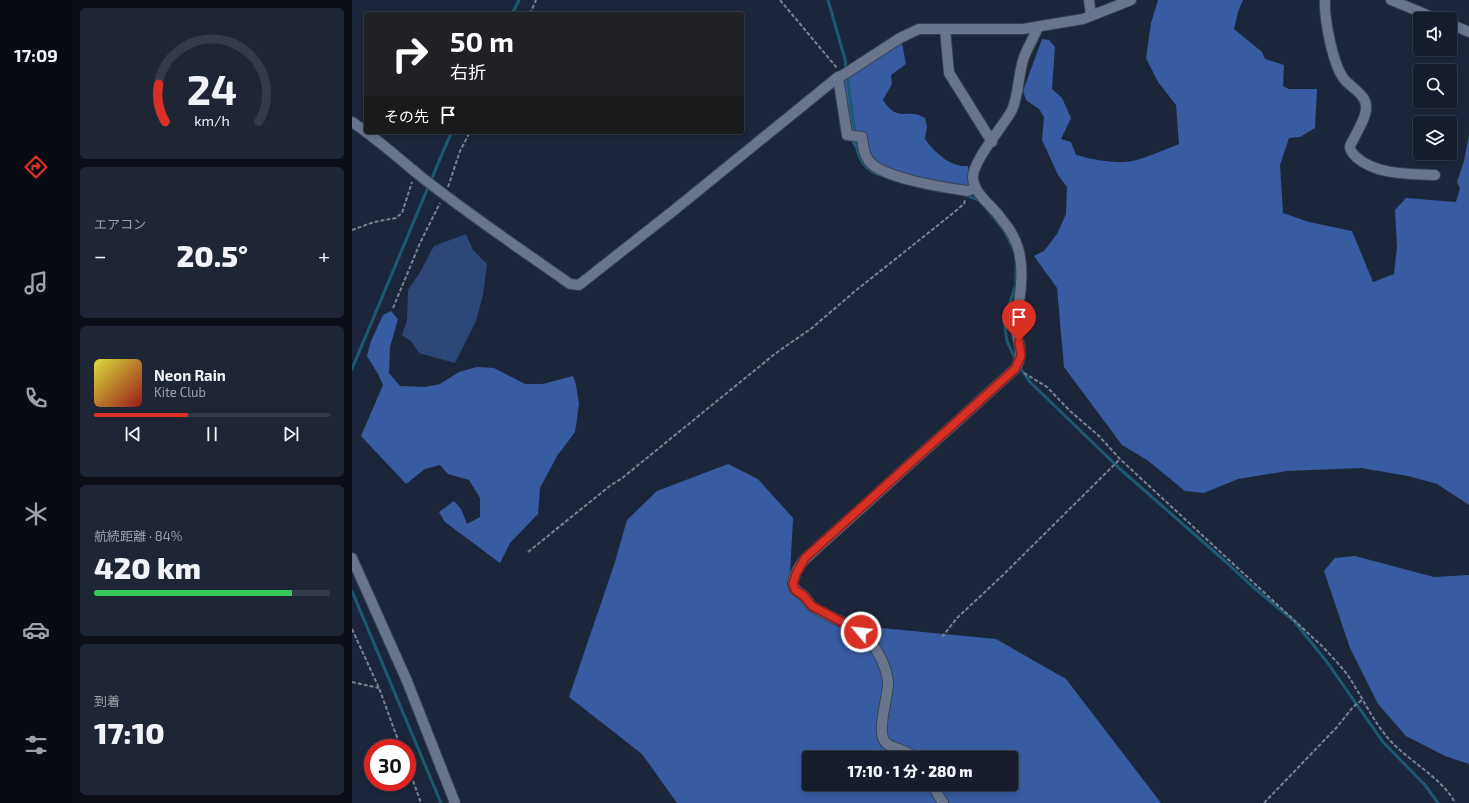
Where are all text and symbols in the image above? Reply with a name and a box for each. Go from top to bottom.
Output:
map controls [1413,12,1457,160]
button: sound [1413,12,1457,56]
text: 50 m [450,24,514,58]
icon: right [384,28,436,80]
text: 17:09 [14,44,58,66]
text: 右折 [450,61,486,83]
text: 24 [187,62,237,112]
button: search [1413,64,1457,108]
icon: arrive [437,104,459,126]
text: その先 [384,107,429,125]
text: km/h [194,111,230,128]
button: layers [1413,116,1457,160]
icon: directions [22,153,50,181]
text: エアコン [94,216,146,232]
text: 20.5° [177,237,248,273]
text: − [94,242,107,268]
text: + [318,242,330,268]
icon: music [22,269,50,297]
pin [1002,300,1036,341]
icon: arrive [1008,306,1030,328]
text: Neon Rain [154,366,226,384]
icon: phone [22,384,50,412]
text: Kite Club [154,384,206,400]
icon: previous [122,423,144,445]
icon: pause [201,423,223,445]
icon: next [280,423,302,445]
icon: climate [22,500,50,528]
text: 航続距離 · 84% [94,528,182,544]
text: 420 km [94,549,201,585]
position arrow [840,611,882,653]
icon: car [22,616,50,644]
text: 到着 [94,693,120,709]
text: 17:10 [94,714,165,750]
icon: filters [22,731,50,759]
speed limit sign: 30 [364,739,416,791]
text: 17:10 · 1 分 · 280 m [847,762,973,780]

